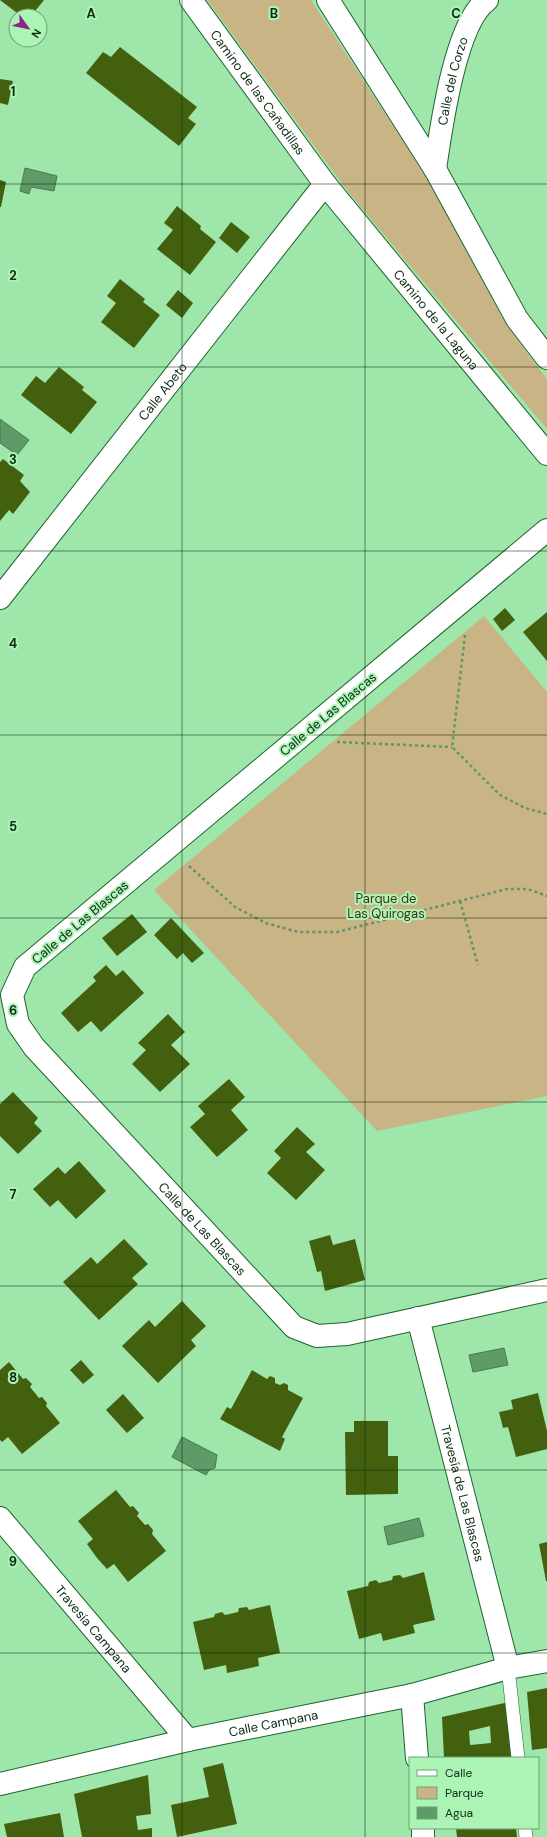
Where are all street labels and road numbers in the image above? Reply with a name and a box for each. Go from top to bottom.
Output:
street label: Camino de las Cañadillas [207,26,309,158]
street label: Calle del Corzo [433,34,472,127]
street label: Camino de la Laguna [390,266,483,373]
street label: Calle Abeto [134,358,191,424]
street label: Calle de Las Blascas [276,668,380,760]
street label: Calle de Las Blascas [28,876,132,968]
street label: Calle de Las Blascas [155,1178,250,1279]
street label: Travesía de Las Blascas [437,1423,489,1563]
street label: Travesía Campana [52,1581,136,1676]
street label: Calle Campana [227,1706,319,1740]

